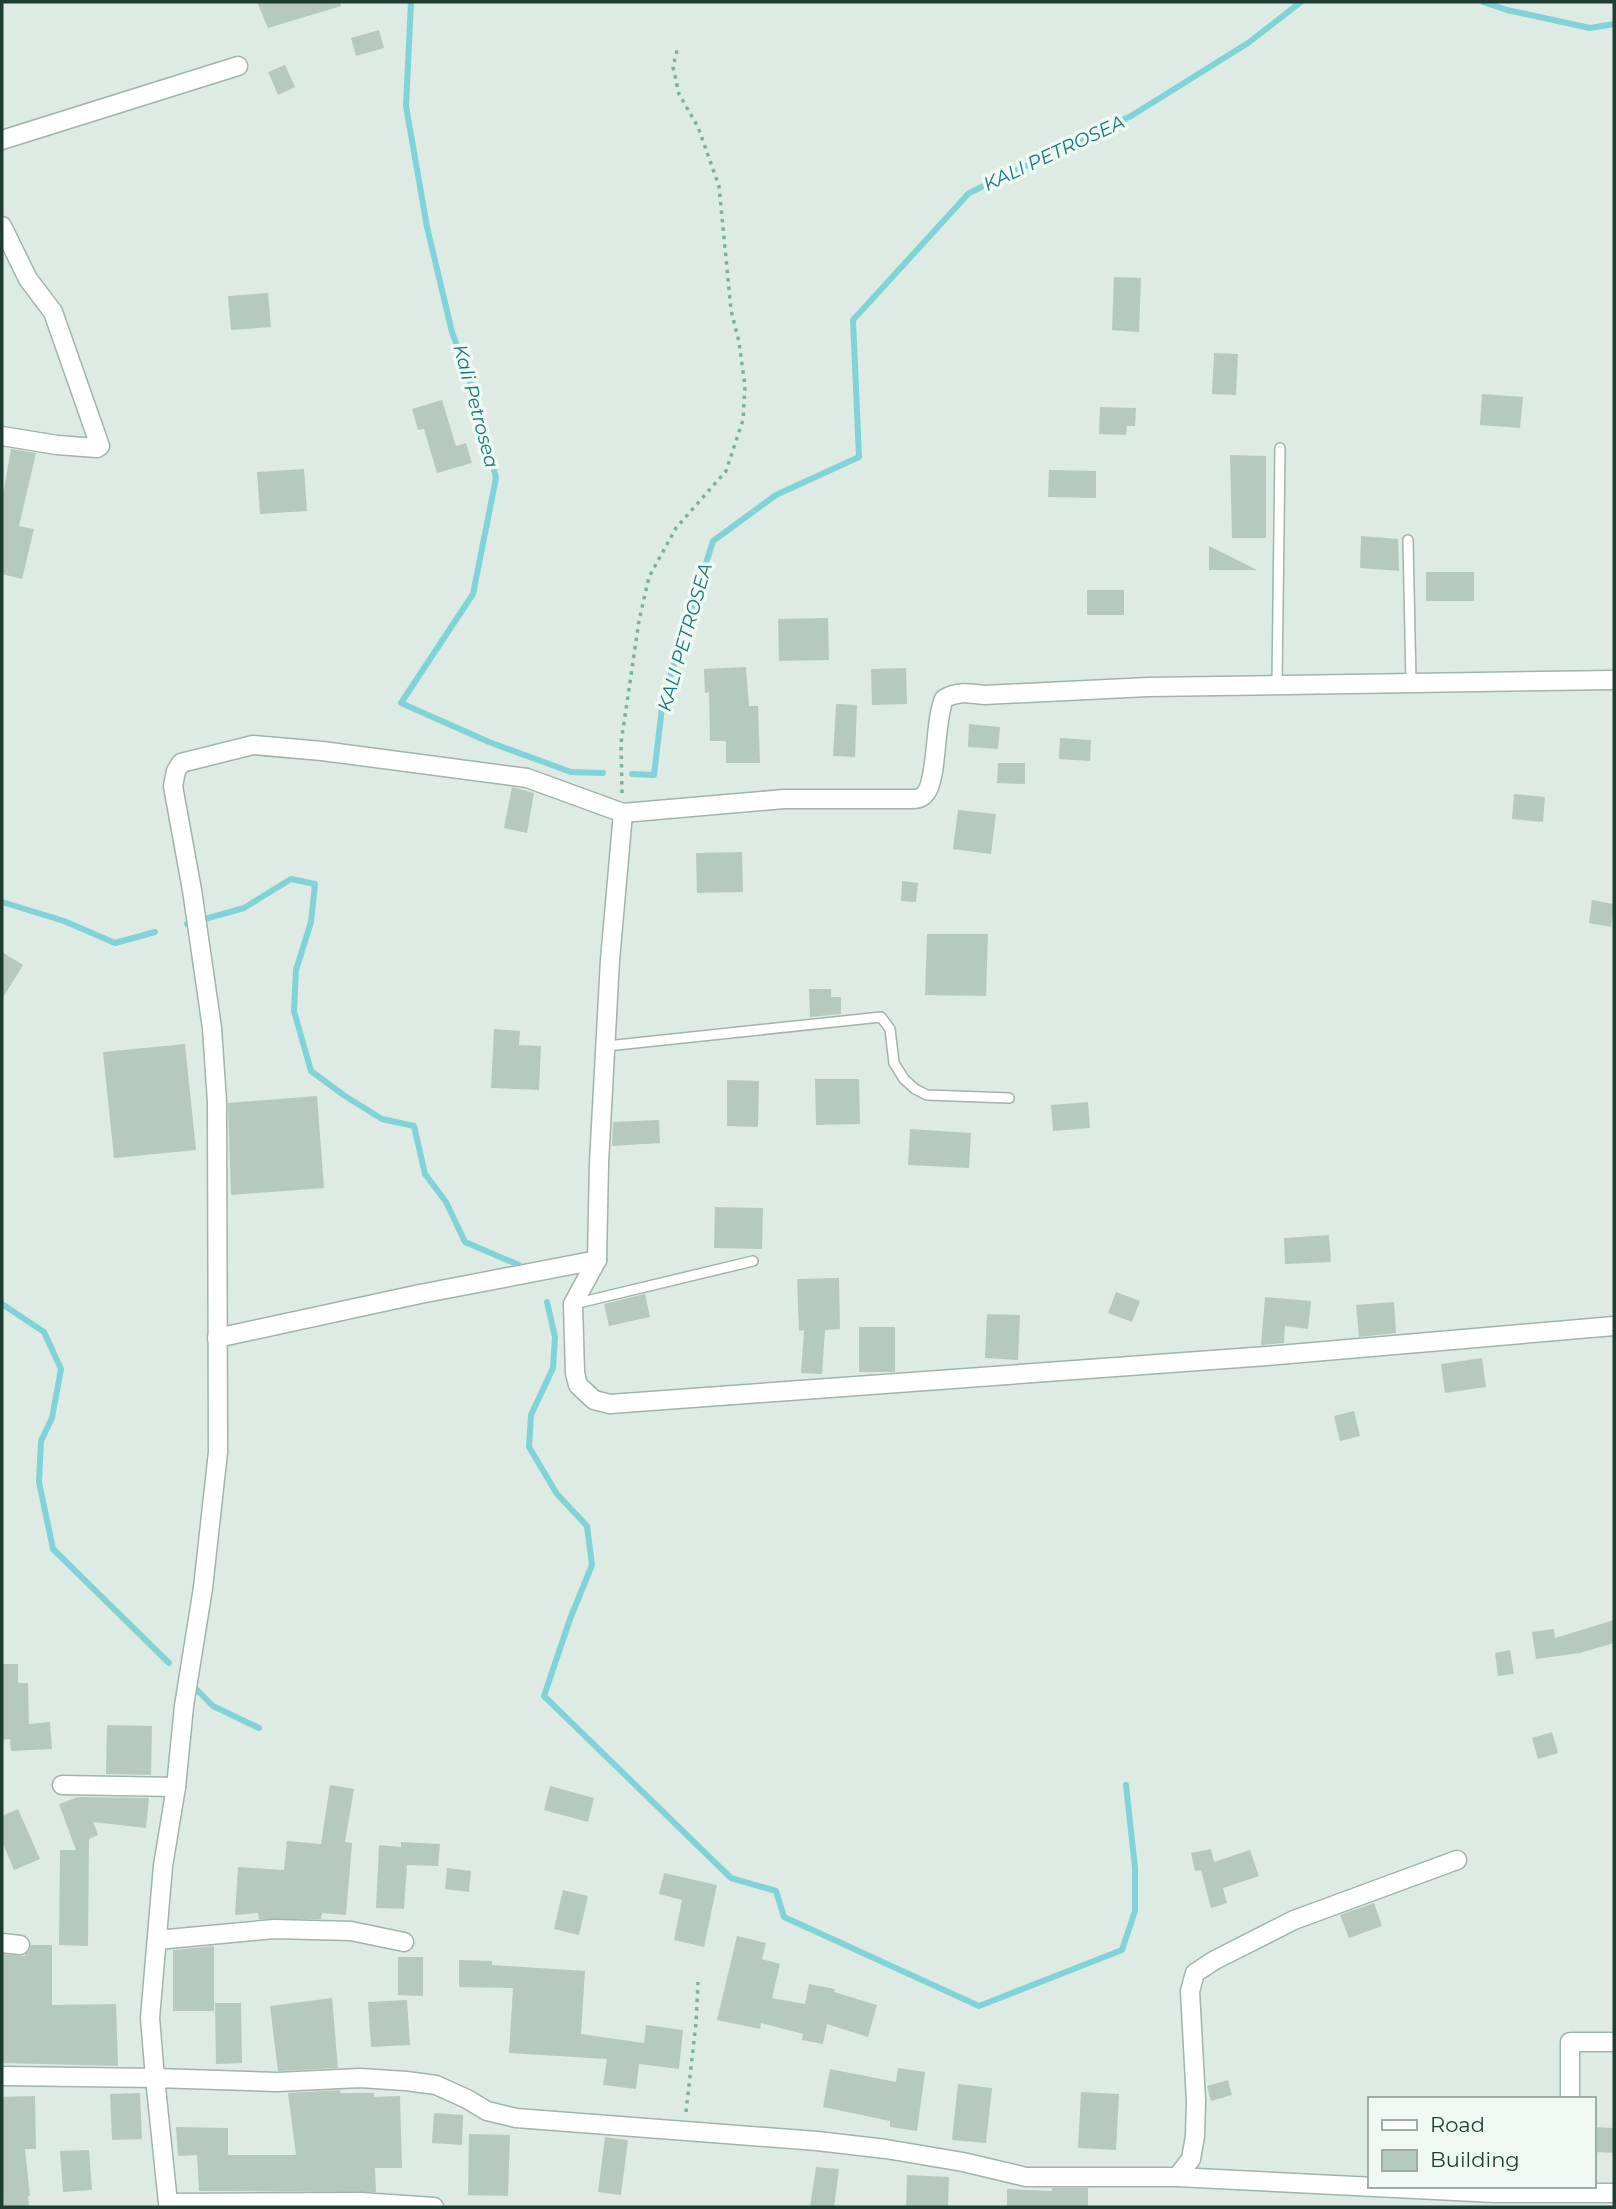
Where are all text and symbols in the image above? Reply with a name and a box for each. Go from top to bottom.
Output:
water label: KALI PETROSEA [980,110,1128,196]
water label: Kali Petrosea [448,342,504,470]
water label: KALI PETROSEA [653,560,717,714]
legend [1368,2097,1595,2188]
text: Road [1430,2112,1485,2137]
text: Building [1430,2147,1520,2172]

